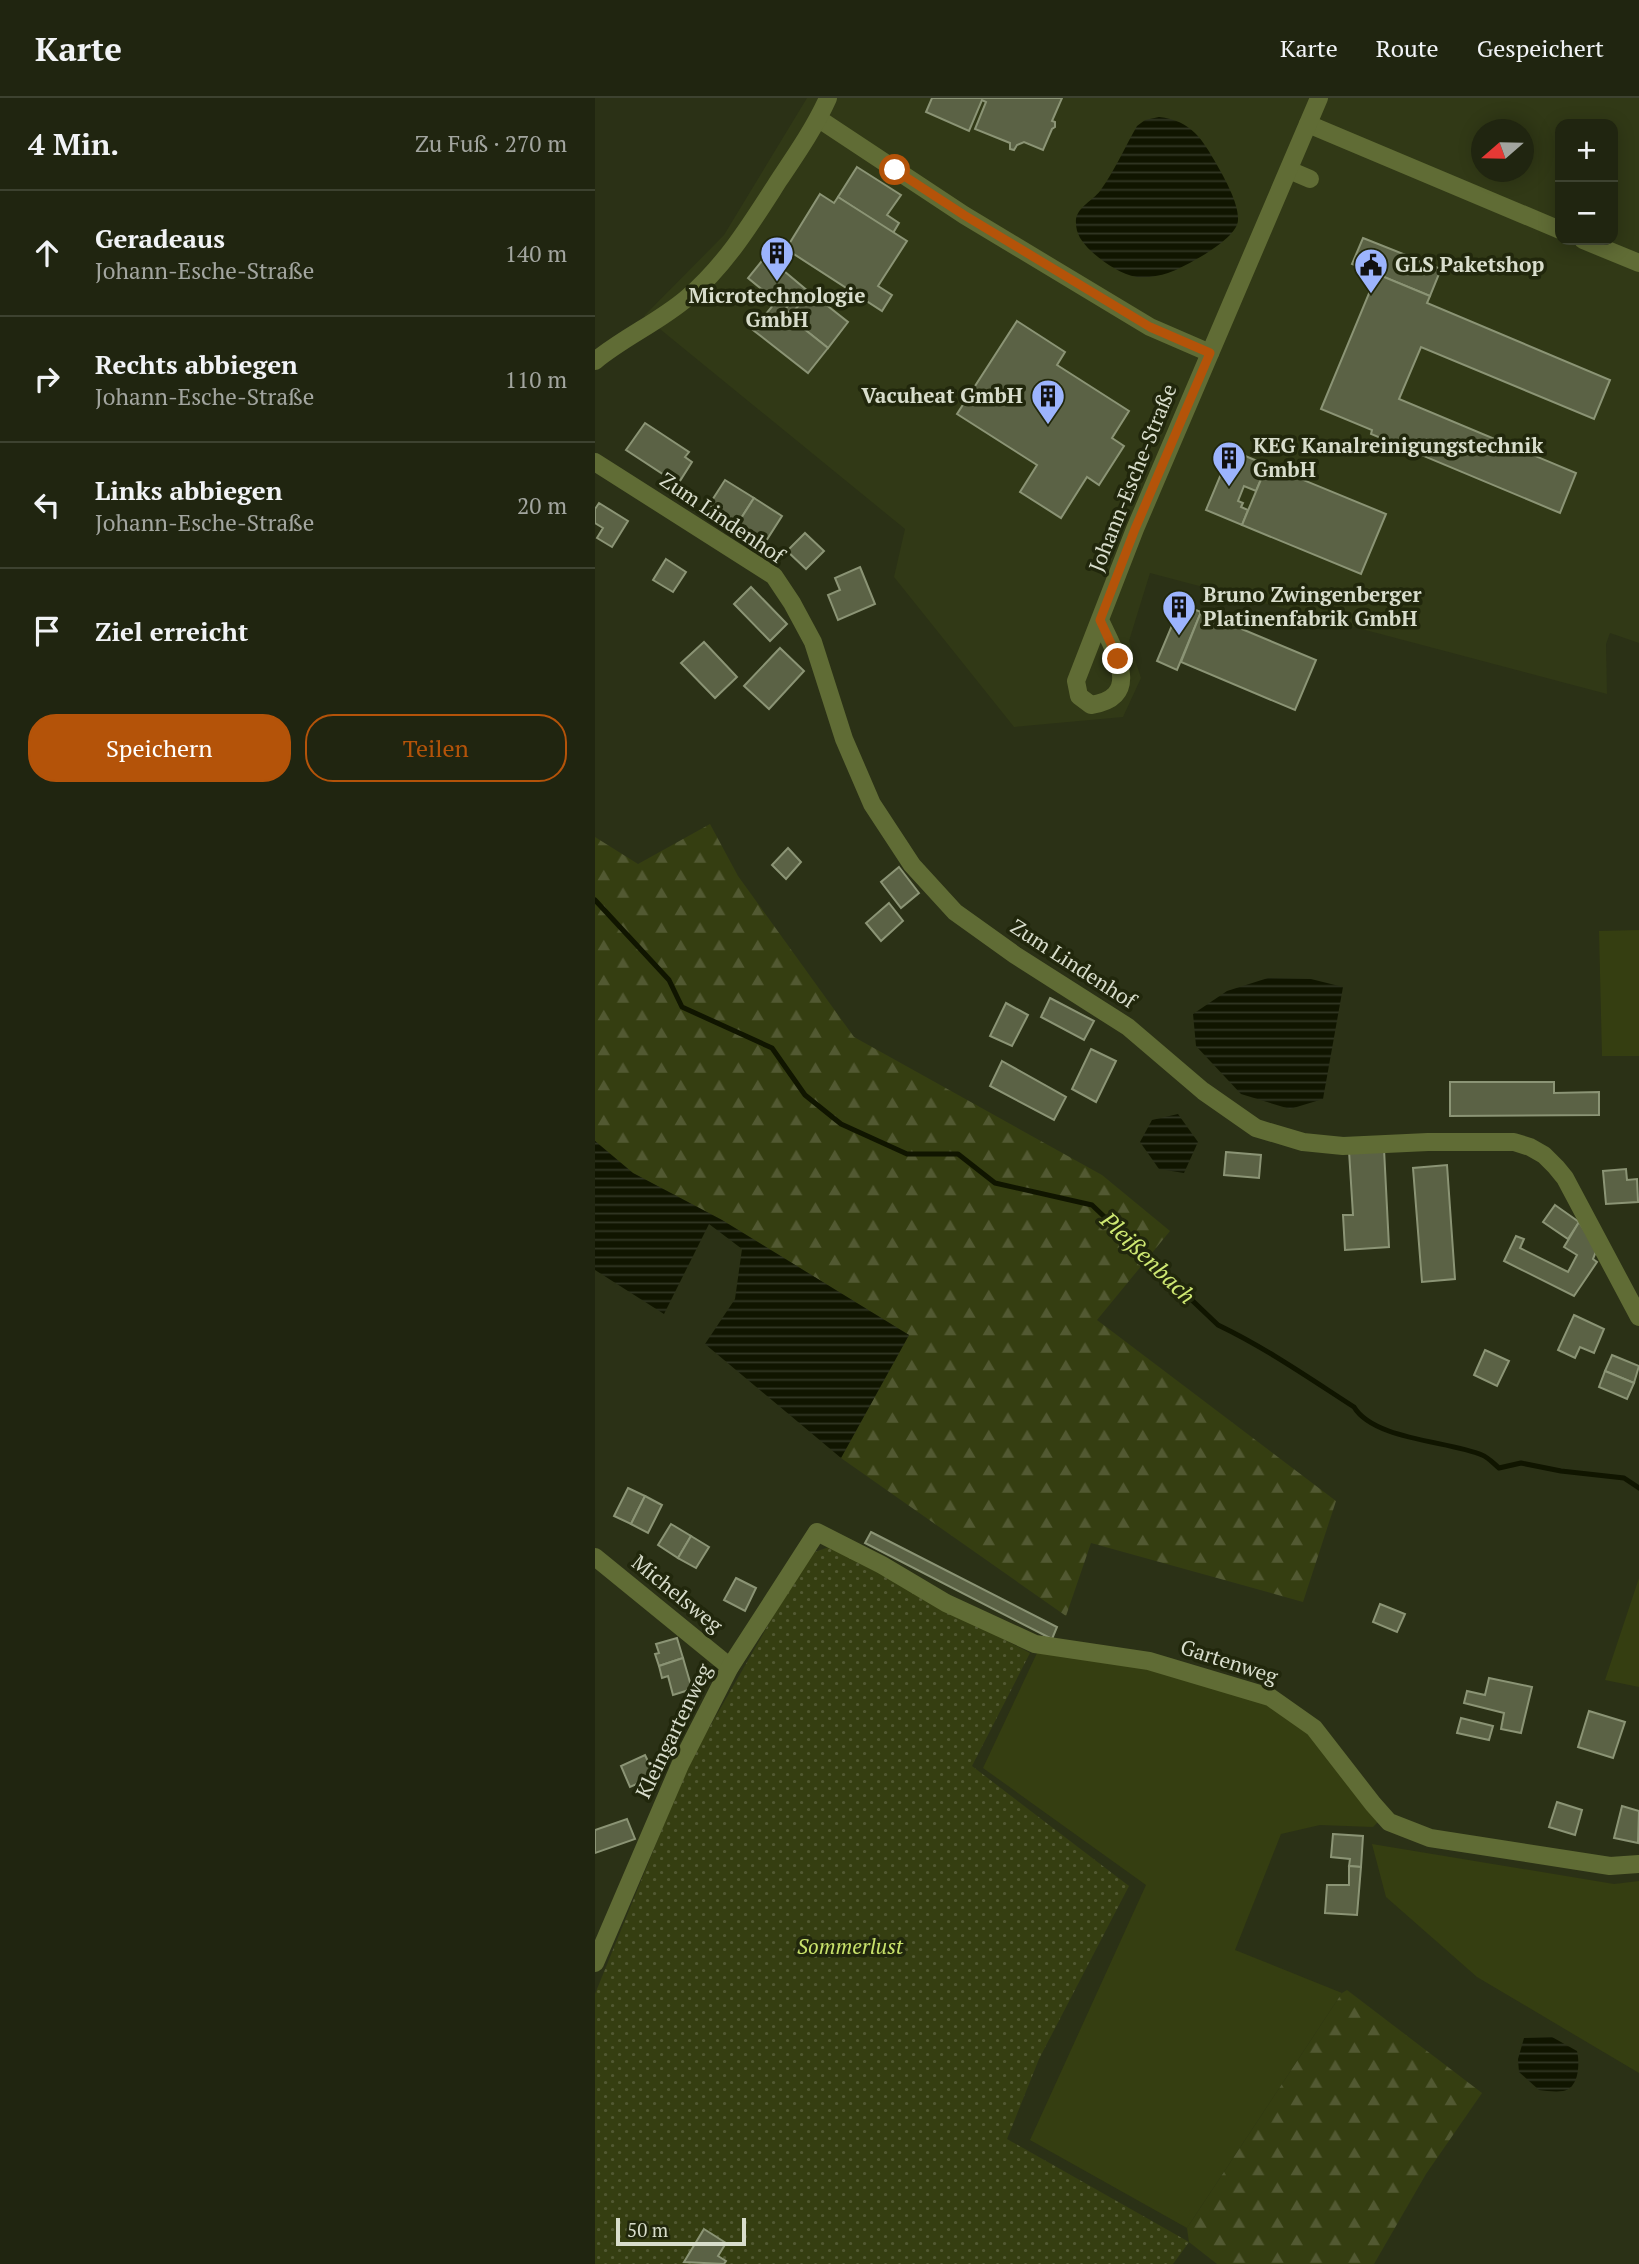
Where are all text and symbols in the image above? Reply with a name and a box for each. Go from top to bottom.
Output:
text: Karte [35,27,122,70]
text: Karte [1280,32,1338,64]
text: Route [1376,32,1439,64]
text: Gespeichert [1477,32,1604,64]
north arrow [1471,119,1534,182]
map controls [1555,119,1618,245]
button: + [1555,119,1618,182]
text: 4 Min. [28,124,119,164]
text: Zu Fuß · 270 m [415,128,567,159]
route start [879,154,910,185]
button: − [1555,182,1618,245]
text: Geradeaus [95,221,225,255]
icon: ahead [28,234,66,272]
building icon: Microtechnologie GmbH [758,234,796,283]
text: 140 m [505,238,567,269]
public building icon: GLS Paketshop [1352,246,1390,295]
place label: GLS Paketshop [1395,250,1545,278]
text: Johann-Esche-Straße [95,255,314,286]
place label: Microtechnologie GmbH [689,281,865,333]
text: Rechts abbiegen [95,347,298,381]
icon: right [28,360,66,398]
text: 110 m [505,364,567,395]
building icon: Vacuheat GmbH [1029,377,1067,426]
street label: Johann-Esche-Straße [1082,380,1183,576]
text: Johann-Esche-Straße [95,381,314,412]
place label: Vacuheat GmbH [861,381,1023,409]
place label: KEG Kanalreinigungstechnik GmbH [1253,431,1544,483]
building icon: KEG Kanalreinigungstechnik GmbH [1210,439,1248,488]
street label: Zum Lindenhof [655,465,792,570]
text: Links abbiegen [95,473,283,507]
icon: left [28,486,66,524]
text: 20 m [517,490,567,521]
text: Johann-Esche-Straße [95,507,314,538]
place label: Bruno Zwingenberger Platinenfabrik GmbH [1203,580,1421,632]
building icon: Bruno Zwingenberger Platinenfabrik GmbH [1160,588,1198,637]
icon: arrive [28,612,66,650]
text: Ziel erreicht [95,614,248,648]
route end [1102,643,1133,674]
button: Speichern [28,714,291,782]
button: Teilen [305,714,567,782]
street label: Zum Lindenhof [1005,912,1143,1015]
water label: Pleißenbach [1093,1204,1202,1311]
street label: Michelsweg [626,1548,730,1639]
street label: Gartenweg [1177,1632,1282,1690]
street label: Kleingartenweg [628,1658,718,1803]
park label: Sommerlust [797,1932,904,1960]
scale bar [616,2215,745,2247]
text: 50 m [627,2217,668,2242]

